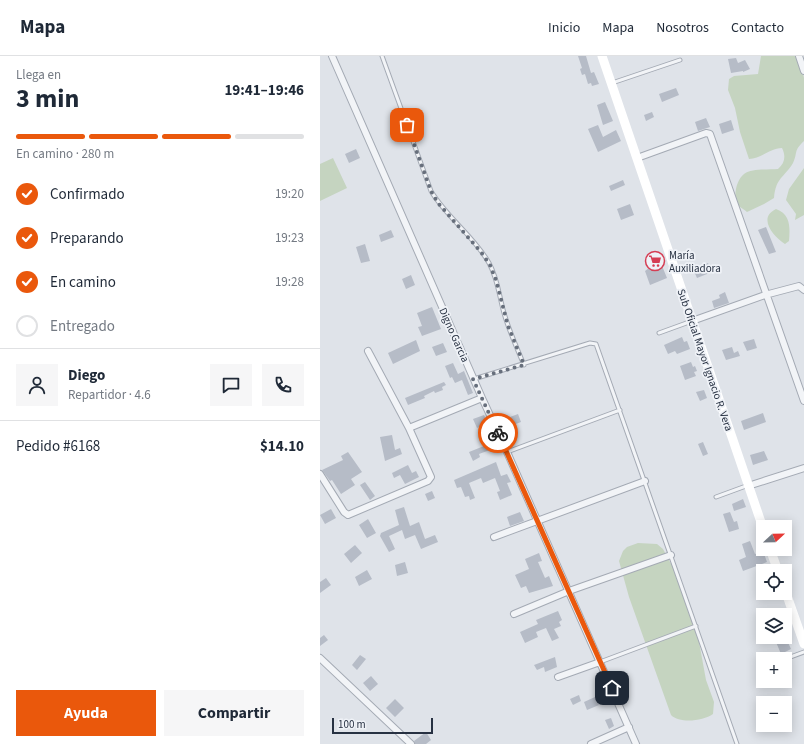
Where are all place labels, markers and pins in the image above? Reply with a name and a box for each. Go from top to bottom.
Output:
pin [390,108,424,142]
place label: María Auxiliadora [669,248,721,276]
supermarket icon: María Auxiliadora [644,250,666,272]
pin [595,671,629,705]

